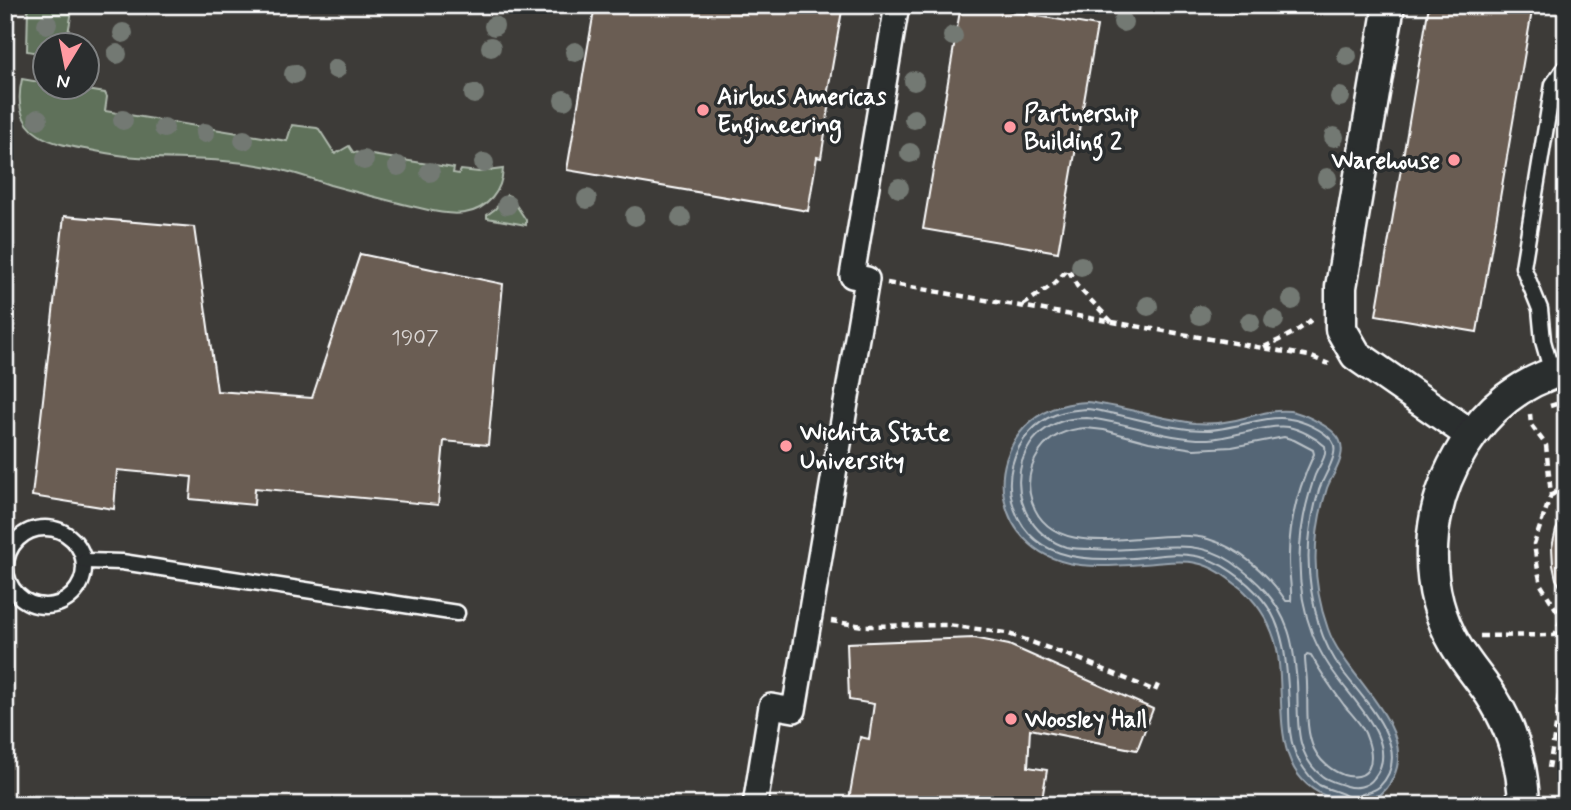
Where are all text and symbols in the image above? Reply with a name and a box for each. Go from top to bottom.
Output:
north arrow [32,32,102,102]
text: N [55,68,72,95]
place label: Airbus Americas Engineering [717,82,887,144]
place label: Partnership Building 2 [1024,99,1139,161]
marker: Airbus Americas Engineering [695,102,711,118]
marker: Partnership Building 2 [1002,119,1018,135]
place label: Warehouse [1330,146,1440,177]
marker: Warehouse [1446,152,1462,168]
house number: 1907 [391,324,439,352]
place label: Wichita State University [799,418,950,477]
marker: Wichita State University [778,438,794,454]
place label: Woosley Hall [1024,705,1147,736]
marker: Woosley Hall [1003,711,1019,727]

